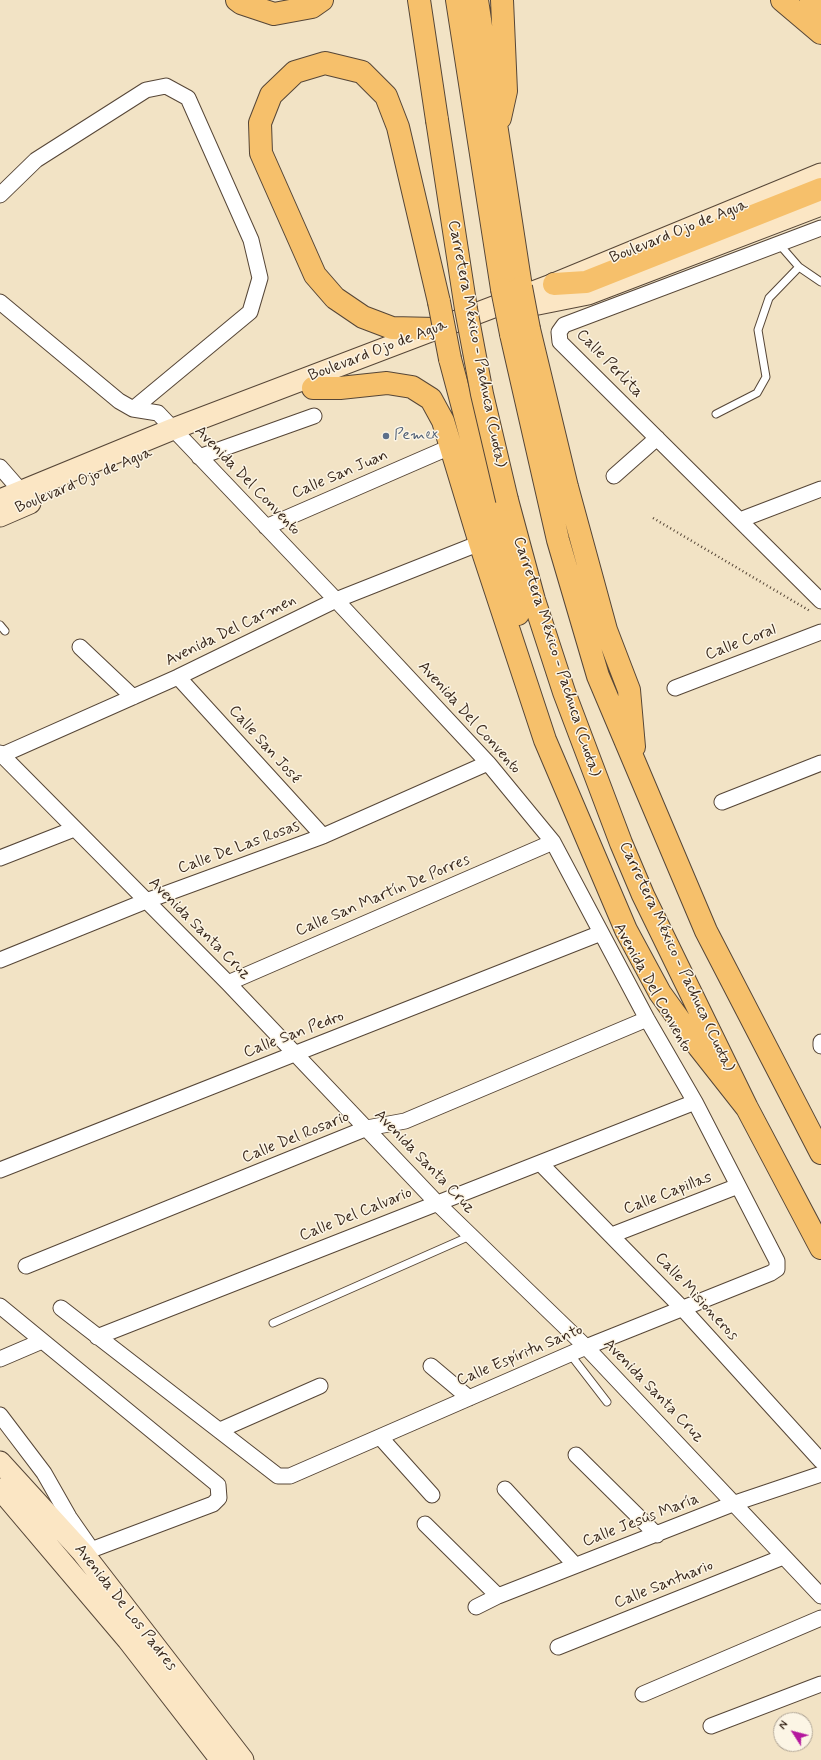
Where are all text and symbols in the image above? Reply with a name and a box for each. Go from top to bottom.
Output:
street label: Boulevard Ojo de Agua [607,196,751,268]
street label: Carretera México - Pachuca (Cuota) [443,219,509,469]
street label: Boulevard Ojo de Agua [306,316,450,386]
street label: Calle Perlita [572,326,646,402]
street label: Avenida Del Convento [190,422,304,540]
place label: Pemex [394,426,438,446]
marker: Pemex [381,431,391,441]
street label: Boulevard Ojo de Agua [13,443,155,519]
street label: Calle San Juan [289,446,391,504]
street label: Carretera México - Pachuca (Cuota) [508,535,604,779]
street label: Avenida Del Carmen [162,591,300,671]
street label: Calle Coral [703,621,779,665]
street label: Avenida Del Convento [413,658,525,778]
street label: Calle San José [224,702,304,788]
street label: Calle De Las Rosas [176,817,302,879]
street label: Carretera México - Pachuca (Cuota) [614,839,738,1075]
street label: Calle San Martín De Porres [293,851,473,941]
street label: Avenida Santa Cruz [144,874,254,984]
street label: Avenida Del Convento [608,920,696,1056]
street label: Calle San Pedro [241,1007,347,1063]
street label: Avenida Santa Cruz [370,1106,478,1218]
street label: Calle Del Rosario [239,1108,353,1168]
street label: Calle Capillas [621,1168,715,1220]
street label: Calle Del Calvario [297,1184,415,1246]
street label: Calle Misioneros [650,1249,742,1345]
street label: Calle Espíritu Santo [454,1321,586,1391]
street label: Avenida Santa Cruz [599,1335,707,1447]
street label: Calle Jesús María [580,1490,702,1552]
street label: Avenida De Los Padres [70,1541,180,1675]
street label: Calle Santuario [612,1556,716,1614]
north arrow [773,1712,813,1752]
text: N [776,1718,792,1733]

